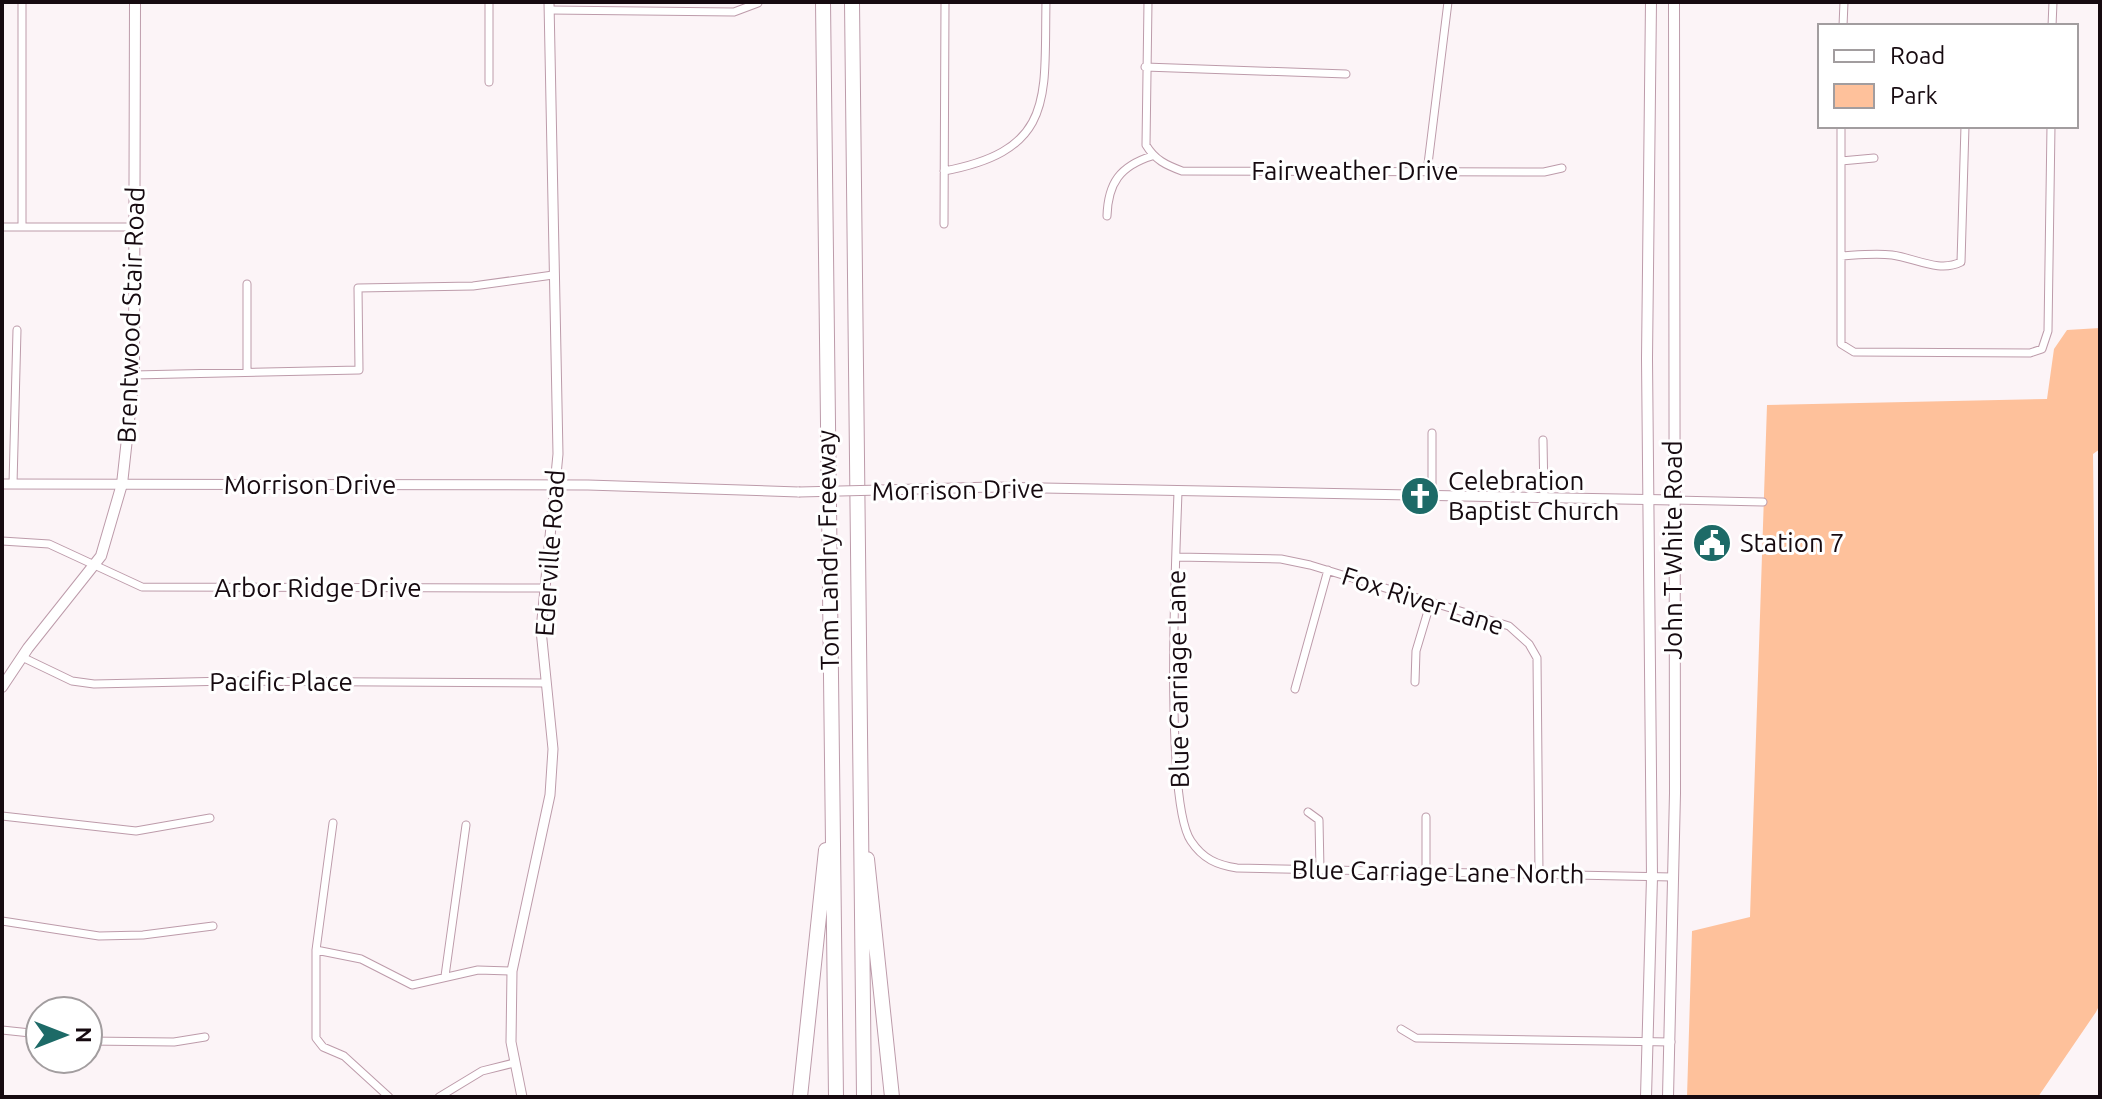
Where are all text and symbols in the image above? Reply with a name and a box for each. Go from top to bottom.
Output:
legend [1818,24,2078,128]
text: Road [1890,42,1945,69]
text: Park [1890,82,1938,109]
street label: Fairweather Drive [1251,156,1459,185]
street label: Brentwood Stair Road [112,186,149,444]
street label: Tom Landry Freeway [811,430,844,670]
street label: John T White Road [1658,440,1687,660]
place label: Celebration Baptist Church [1448,466,1619,525]
street label: Ederville Road [529,469,570,637]
street label: Morrison Drive [224,470,396,499]
street label: Morrison Drive [871,473,1045,506]
church icon: Celebration Baptist Church [1399,475,1441,517]
public building icon: Station 7 [1691,522,1733,564]
place label: Station 7 [1740,528,1844,557]
street label: Fox River Lane [1338,561,1508,640]
street label: Blue Carriage Lane [1161,570,1194,788]
street label: Arbor Ridge Drive [214,573,422,602]
street label: Pacific Place [209,667,353,696]
street label: Blue Carriage Lane North [1291,854,1585,889]
north arrow [24,995,104,1075]
text: N [72,1027,97,1043]

